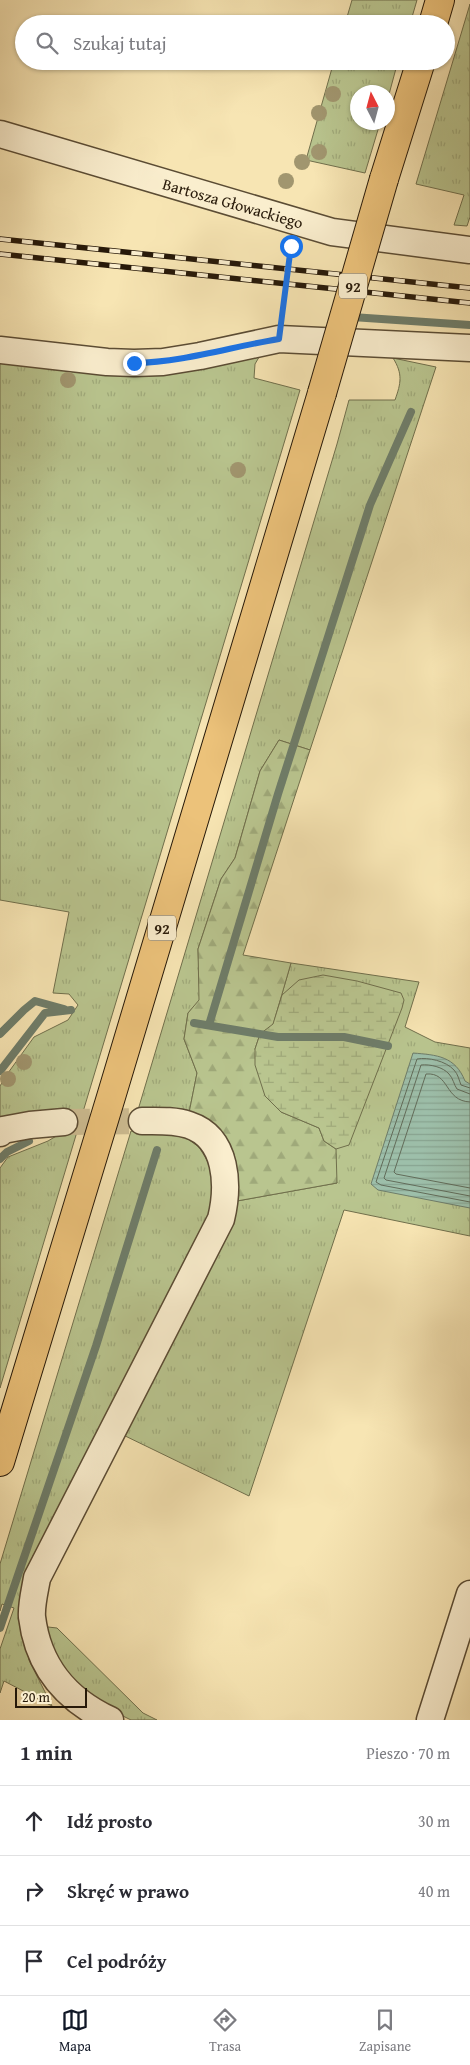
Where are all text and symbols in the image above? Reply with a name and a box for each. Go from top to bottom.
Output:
search box [15,15,455,70]
icon: search [33,29,61,57]
text: Szukaj tutaj [73,29,167,57]
north arrow [350,85,395,130]
street label: Bartosza Głowackiego [160,171,306,235]
route start [280,235,303,258]
road number: 92 [339,274,367,298]
route end [123,352,146,375]
road number: 92 [148,916,176,940]
scale bar [15,1685,88,1708]
text: 20 m [22,1687,50,1707]
text: 1 min [20,1737,72,1768]
text: Pieszo · 70 m [366,1741,450,1765]
icon: ahead [20,1807,48,1835]
text: Idź prosto [67,1807,152,1835]
text: 30 m [418,1809,450,1833]
icon: right [20,1877,48,1905]
text: Skręć w prawo [67,1877,189,1905]
text: 40 m [418,1879,450,1903]
icon: arrive [20,1947,48,1975]
text: Cel podróży [67,1947,167,1975]
tab: Mapa [59,2006,91,2056]
tab: Trasa [209,2006,241,2056]
tab: Zapisane [359,2006,411,2056]

